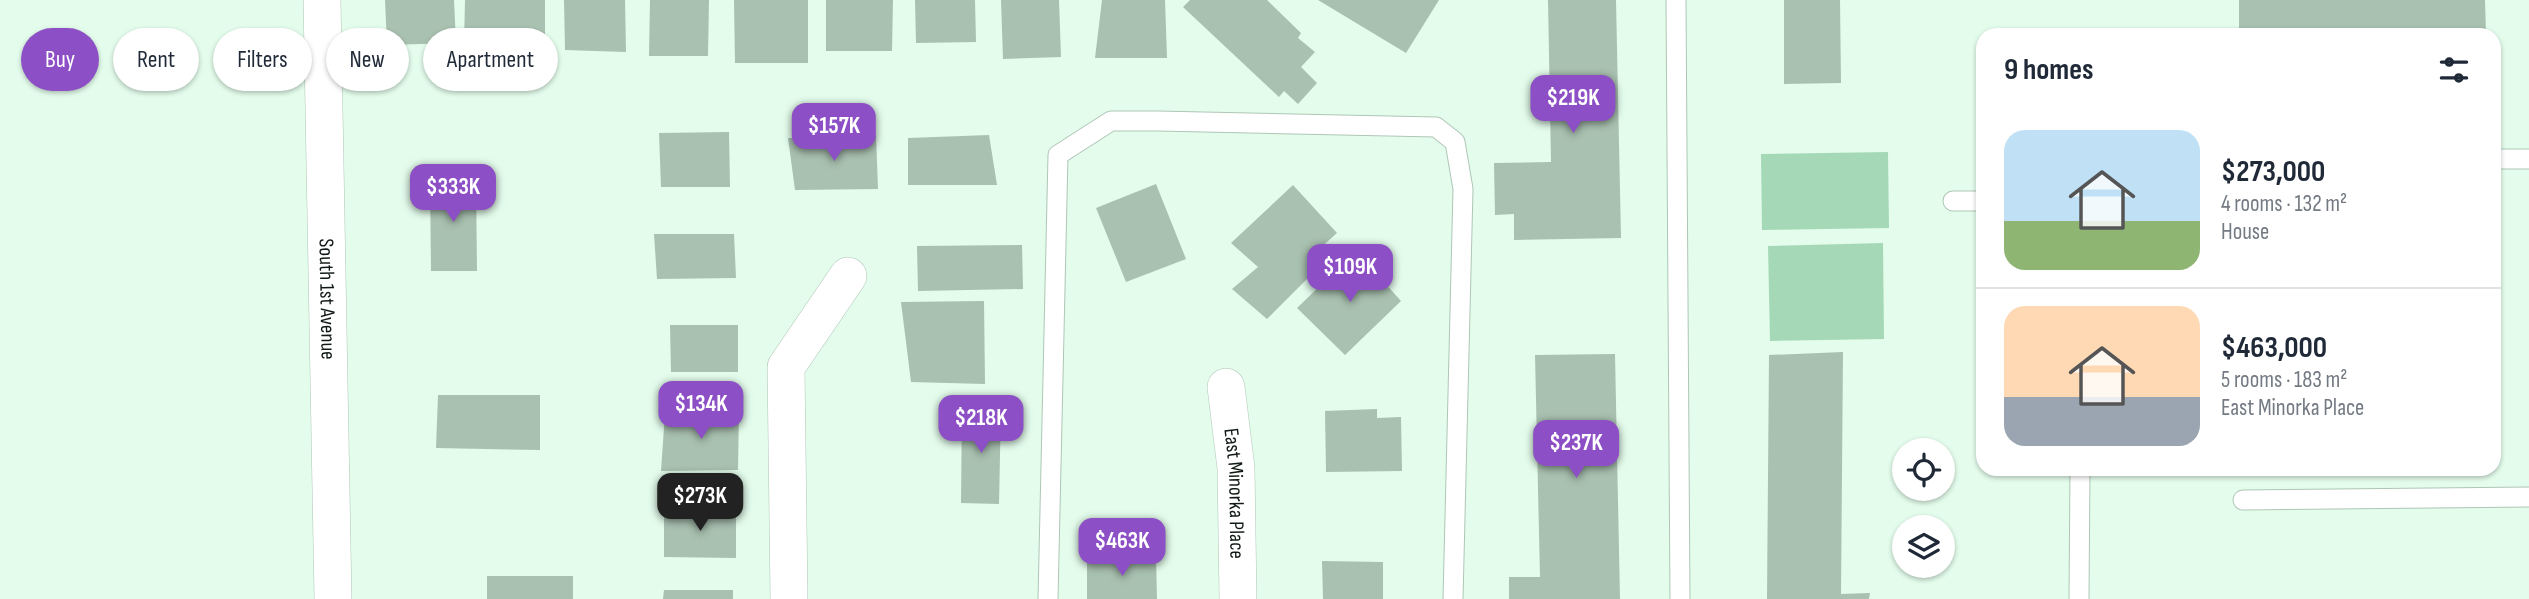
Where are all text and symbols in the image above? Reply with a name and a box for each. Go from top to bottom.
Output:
chip: Buy [21,28,99,91]
chip: Rent [113,28,199,91]
chip: Filters [213,28,312,91]
chip: New [326,28,409,91]
chip: Apartment [423,28,558,91]
icon: filters [2435,51,2473,89]
text: 9 homes [2004,52,2094,88]
pin: $219K [1524,76,1622,135]
text: $219K [1546,84,1600,112]
pin: $157K [785,104,883,163]
text: $157K [808,112,860,140]
text: $273,000 [2221,154,2325,190]
icon: home [2060,158,2144,242]
pin: $333K [404,164,502,224]
text: $333K [426,173,480,201]
text: 4 rooms · 132 m² [2221,190,2347,218]
text: House [2221,218,2269,246]
street label: South 1st Avenue [313,238,341,360]
pin: $109K [1301,244,1399,304]
text: $109K [1323,253,1377,281]
text: $463,000 [2221,330,2327,366]
icon: home [2060,334,2144,418]
text: 5 rooms · 183 m² [2221,366,2347,394]
pin: $134K [652,382,750,441]
text: $134K [674,390,728,418]
text: East Minorka Place [2221,394,2364,422]
pin: $218K [932,396,1030,455]
text: $218K [954,404,1008,432]
pin: $237K [1527,420,1625,480]
street label: East Minorka Place [1218,427,1249,559]
text: $237K [1549,429,1603,457]
map controls [1892,438,1955,578]
button: locate [1892,438,1955,501]
pin: $273K [651,474,749,533]
text: $273K [673,482,727,510]
button: layers [1892,515,1955,578]
pin: $463K [1073,518,1171,578]
text: $463K [1095,527,1149,555]

